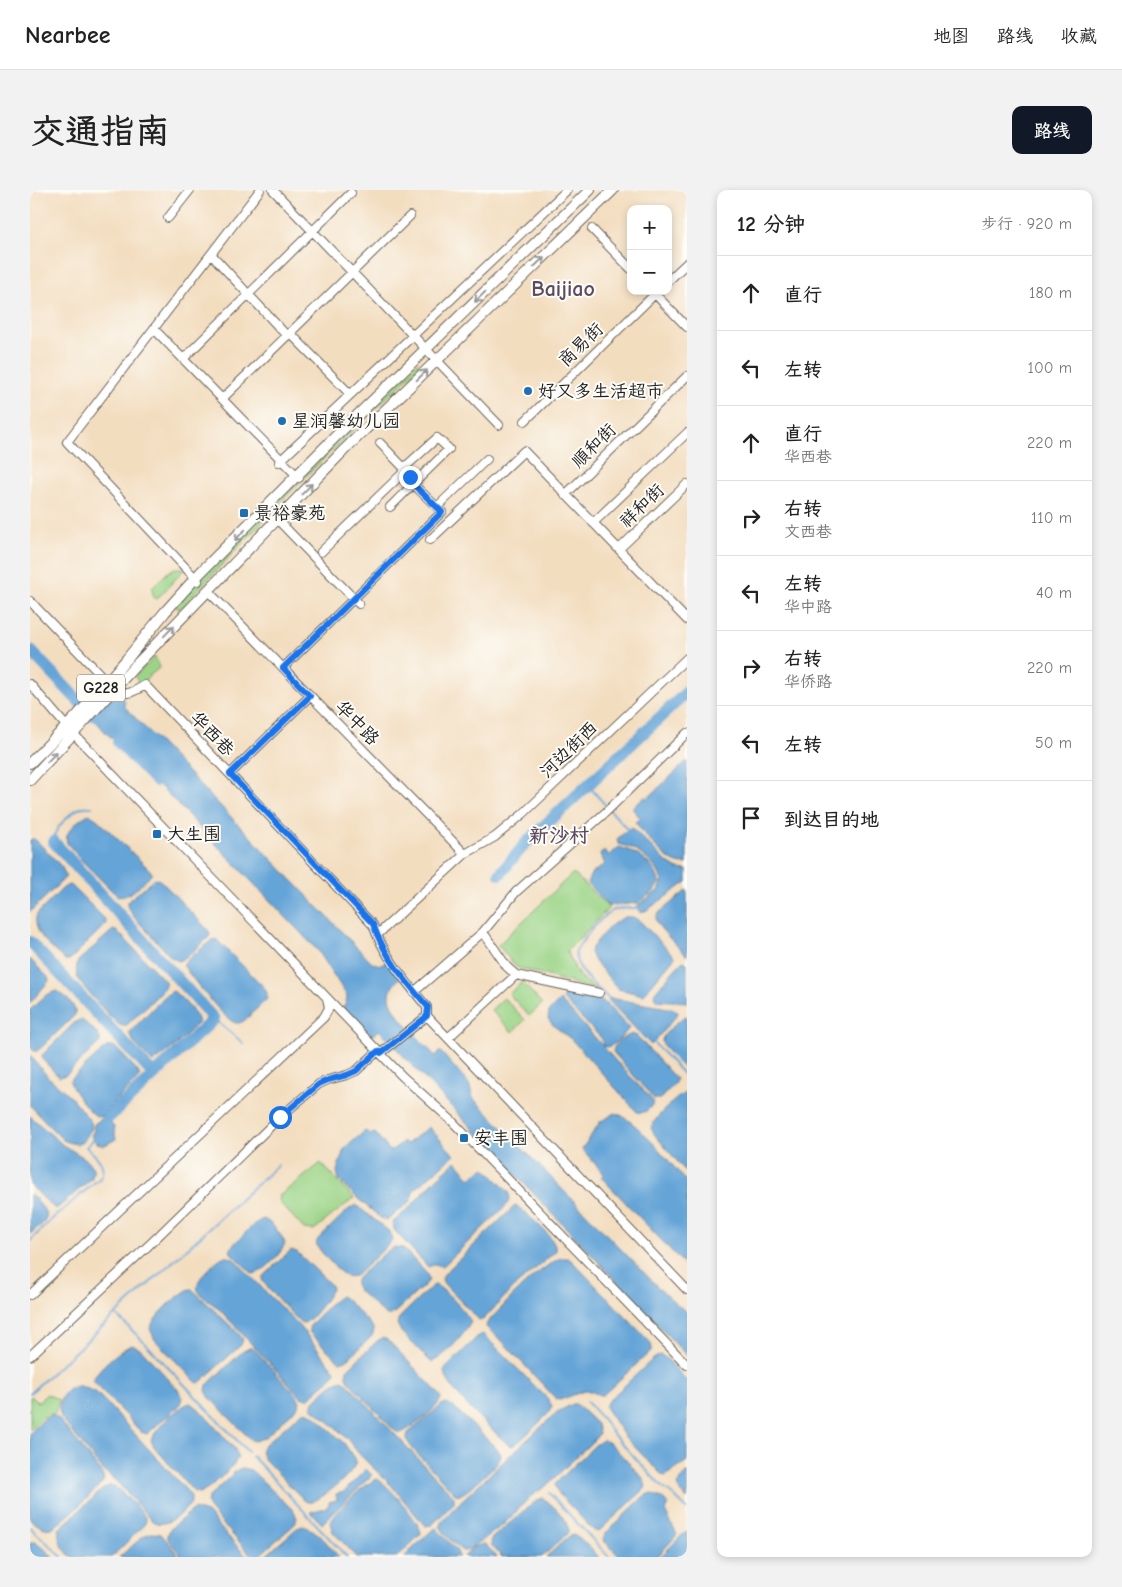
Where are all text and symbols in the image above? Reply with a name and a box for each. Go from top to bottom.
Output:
text: Nearbee [25,21,110,49]
text: 地图 [933,26,969,47]
text: 路线 [997,26,1033,47]
text: 收藏 [1061,26,1097,47]
button: 路线 [1012,106,1092,154]
text: 交通指南 [30,111,170,152]
map controls [627,205,672,295]
button: + [627,205,672,250]
text: 12 分钟 [737,212,805,236]
text: 步行 · 920 m [981,215,1072,233]
button: − [627,250,672,295]
one-way arrow [532,256,544,268]
district label: Baijiao [531,276,595,302]
icon: ahead [737,279,765,307]
text: 直行 [784,284,822,306]
text: 180 m [1029,284,1072,302]
one-way arrow [473,291,486,303]
street label: 商易街 [554,319,608,371]
icon: left [737,354,765,382]
text: 左转 [784,359,822,381]
text: 100 m [1028,359,1072,377]
one-way arrow [416,369,428,381]
place label: 好又多生活超市 [538,381,664,402]
marker: 好又多生活超市 [522,385,534,397]
place label: 星润馨幼儿园 [292,411,400,432]
marker: 星润馨幼儿园 [276,415,288,427]
street label: 順和街 [567,419,621,473]
text: 直行 [784,423,822,445]
icon: ahead [737,429,765,457]
text: 220 m [1027,434,1072,452]
text: 华西巷 [784,448,832,466]
route end [399,466,422,489]
street label: 祥和街 [615,480,669,532]
one-way arrow [301,483,313,495]
text: 右转 [784,498,822,520]
place label: 景裕豪苑 [254,503,326,524]
icon: right [737,504,765,532]
marker: 景裕豪苑 [238,507,250,519]
text: 110 m [1031,509,1072,527]
text: 文西巷 [784,523,832,541]
one-way arrow [234,528,246,541]
text: 左转 [784,573,822,595]
icon: left [737,579,765,607]
text: 40 m [1036,584,1072,602]
text: 华中路 [784,598,832,616]
one-way arrow [163,625,175,637]
text: 右转 [784,648,822,670]
icon: right [737,654,765,682]
text: 220 m [1027,659,1072,677]
text: 华侨路 [784,673,832,691]
road number: G228 [77,674,125,702]
street label: 华中路 [331,696,383,750]
street label: 华西巷 [186,707,238,761]
street label: 河边街西 [536,717,602,783]
icon: left [737,729,765,757]
text: 左转 [784,734,822,756]
text: 50 m [1035,734,1072,752]
one-way arrow [46,750,58,763]
icon: arrive [737,804,765,832]
text: 到达目的地 [784,809,879,831]
place label: 大生围 [167,824,221,845]
district label: 新沙村 [529,824,589,847]
marker: 大生围 [151,828,163,840]
route start [269,1106,292,1129]
place label: 安丰围 [474,1128,528,1149]
marker: 安丰围 [458,1132,470,1144]

